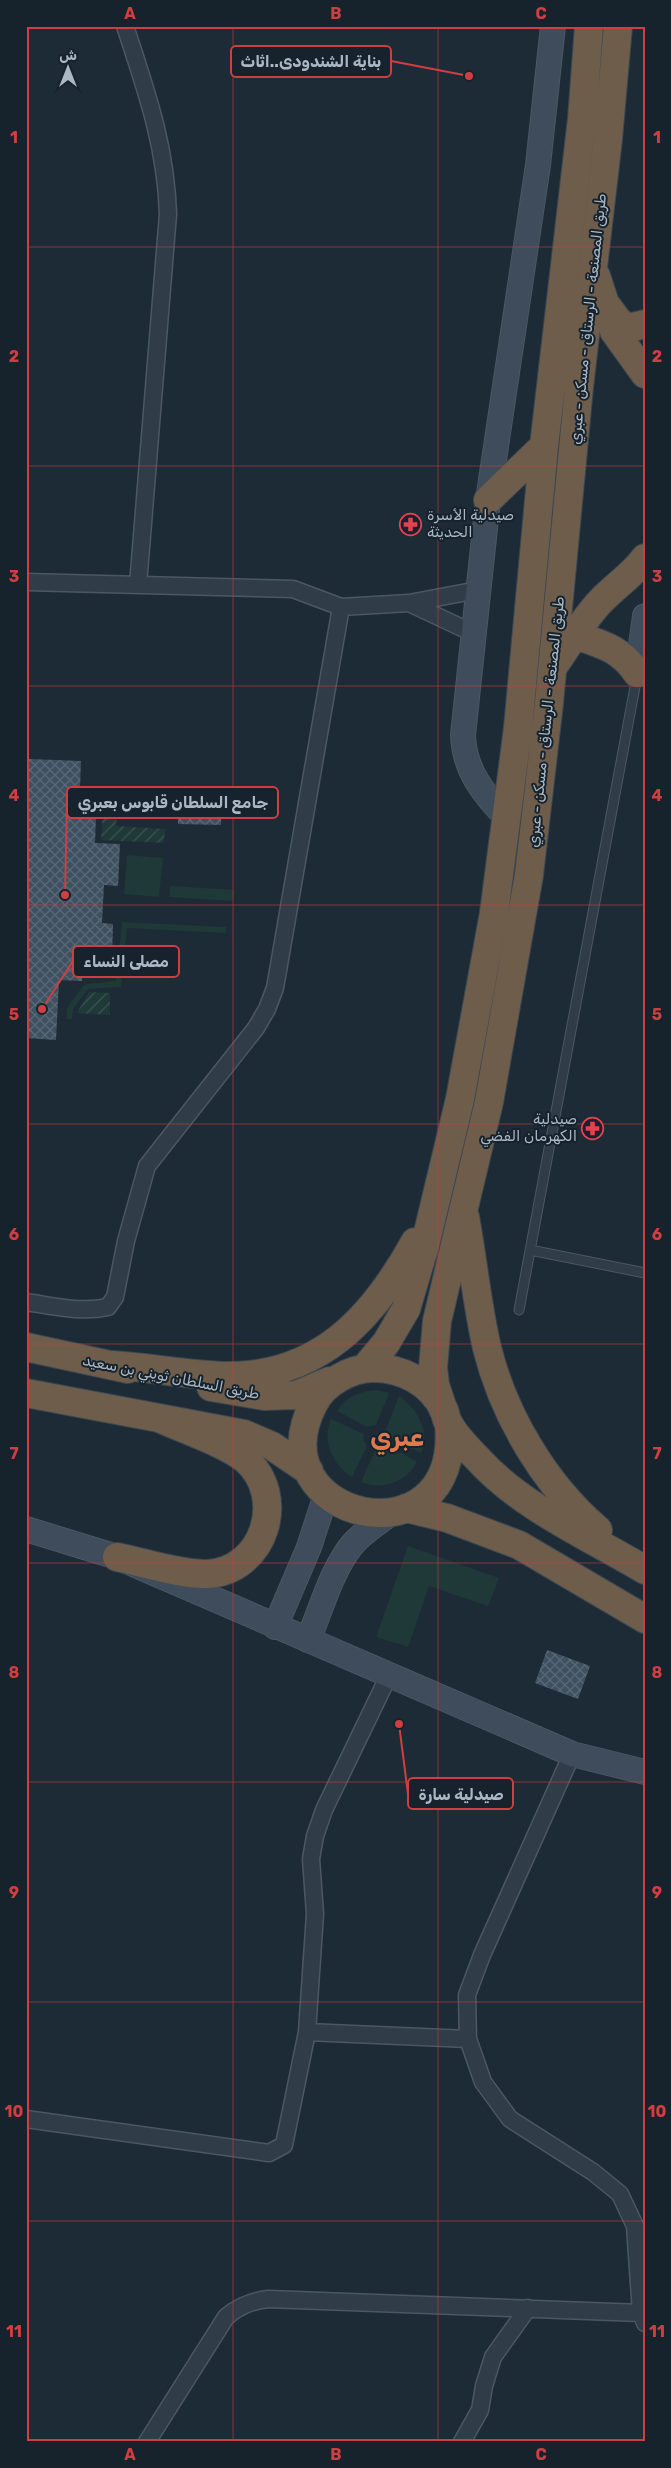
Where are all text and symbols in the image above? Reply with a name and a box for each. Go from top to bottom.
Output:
text: A [124,4,136,23]
text: B [330,4,342,23]
text: C [535,4,547,23]
north arrow [42,42,92,92]
callout: بناية الشندودى..اثاث [231,46,391,77]
text: ش [59,47,77,64]
text: بناية الشندودى..اثاث [241,52,381,71]
text: 1 [10,128,18,147]
text: 1 [653,128,661,147]
street label: طريق المصنعة - الرستاق - مسكن - عبري [566,193,611,445]
text: 2 [9,347,19,366]
text: 2 [652,347,662,366]
place label: صيدلية الأسرة الحديثة [427,506,514,541]
pharmacy icon: صيدلية الأسرة الحديثة [399,512,423,536]
text: 3 [9,567,19,586]
text: 3 [652,567,662,586]
street label: طريق المصنعة - الرستاق - مسكن - عبري [524,596,569,848]
text: 4 [9,786,20,805]
text: 4 [652,786,663,805]
callout: جامع السلطان قابوس بعبري [67,787,278,818]
text: جامع السلطان قابوس بعبري [78,793,268,814]
callout: مصلى النساء [73,946,179,977]
text: مصلى النساء [83,952,169,971]
text: 5 [9,1005,19,1024]
text: 5 [652,1005,662,1024]
place label: صيدلية الكهرمان الفضي [480,1110,577,1148]
pharmacy icon: صيدلية الكهرمان الفضي [581,1116,605,1140]
text: 6 [9,1225,19,1244]
text: 6 [652,1225,662,1244]
street label: طريق السلطان ثويني بن سعيد [81,1351,261,1406]
district label: عبري [370,1423,424,1455]
text: 7 [9,1444,19,1463]
text: 7 [652,1444,662,1463]
text: 8 [9,1663,20,1682]
text: 8 [652,1663,663,1682]
callout: صيدلية سارة [408,1778,513,1809]
text: صيدلية سارة [418,1785,504,1804]
text: 9 [9,1883,19,1902]
text: 9 [652,1883,662,1902]
text: 10 [5,2102,24,2121]
text: 10 [648,2102,667,2121]
text: 11 [6,2322,22,2341]
text: 11 [649,2322,665,2341]
text: A [124,2445,136,2464]
text: B [330,2445,342,2464]
text: C [535,2445,547,2464]

